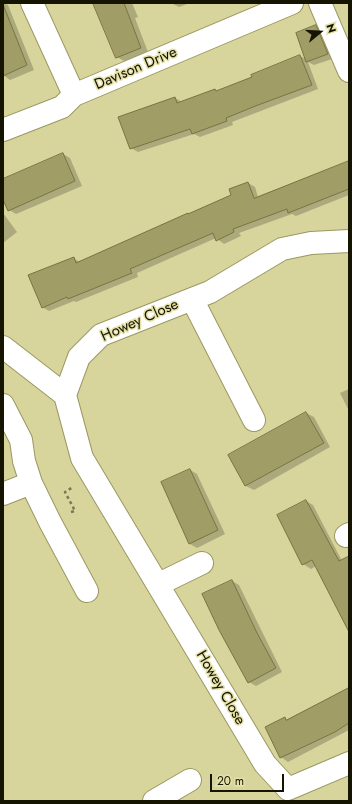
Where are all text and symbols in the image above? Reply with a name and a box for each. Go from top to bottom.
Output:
north arrow [300,12,340,52]
text: N [322,22,340,35]
street label: Davison Drive [92,44,180,94]
street label: Howey Close [98,296,182,346]
street label: Howey Close [191,648,249,728]
scale bar [212,766,286,792]
text: 20 m [217,772,244,790]

